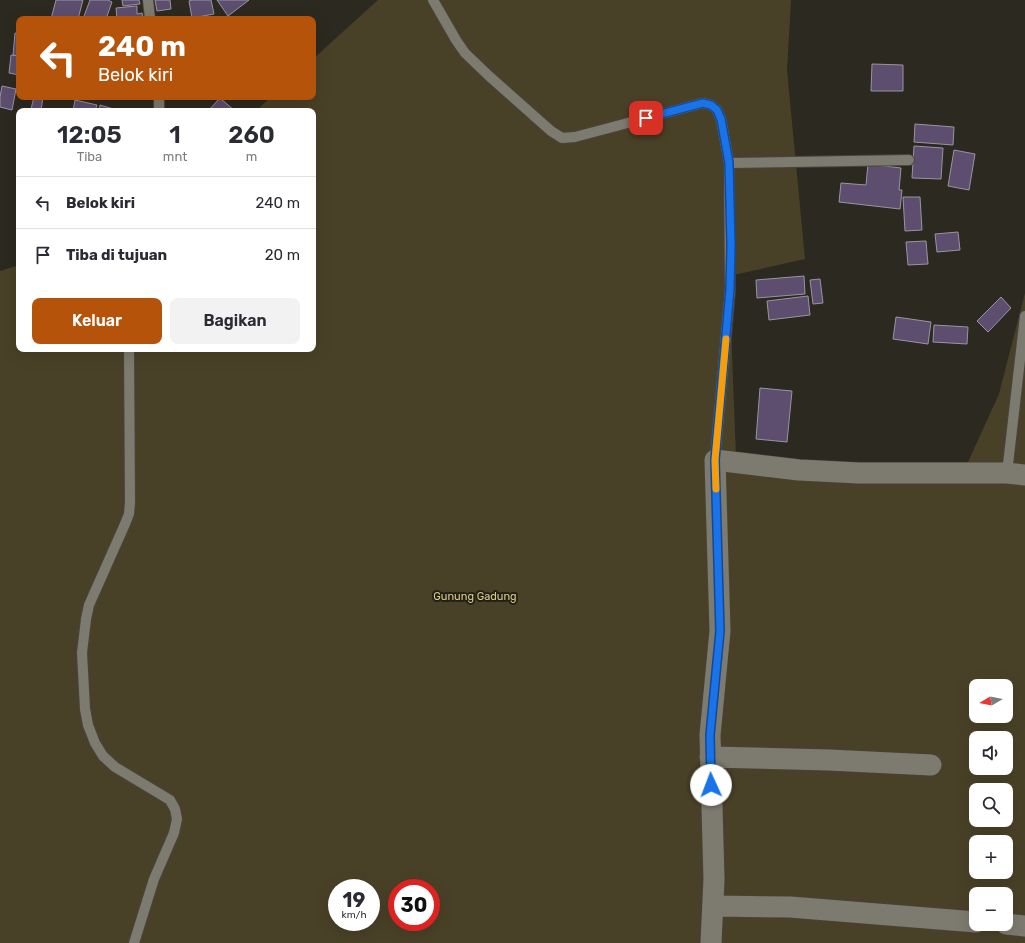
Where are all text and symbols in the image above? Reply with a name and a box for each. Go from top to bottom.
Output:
text: 240 m [98,30,186,63]
icon: left [32,32,84,84]
text: Belok kiri [98,64,173,86]
pin [629,101,663,135]
icon: arrive [635,107,657,129]
text: 12:05 [57,121,122,149]
text: 1 [169,121,181,149]
text: 260 [228,121,275,149]
text: Tiba [77,149,102,164]
text: mnt [163,149,187,164]
text: m [246,149,257,164]
icon: left [32,192,54,214]
text: Belok kiri [66,194,135,212]
text: 240 m [255,194,300,212]
icon: arrive [32,244,54,266]
text: Tiba di tujuan [66,246,167,264]
text: 20 m [265,246,300,264]
button: Keluar [32,298,162,344]
button: Bagikan [170,298,300,344]
park label: Gunung Gadung [433,590,517,603]
north arrow [969,679,1013,723]
map controls [969,679,1013,931]
button: sound [969,731,1013,775]
position arrow [690,764,732,806]
button: search [969,783,1013,827]
button: + [969,835,1013,879]
speed limit sign: 30 [388,879,440,931]
button: − [969,887,1013,931]
text: 19 [343,888,365,912]
text: km/h [342,909,366,921]

